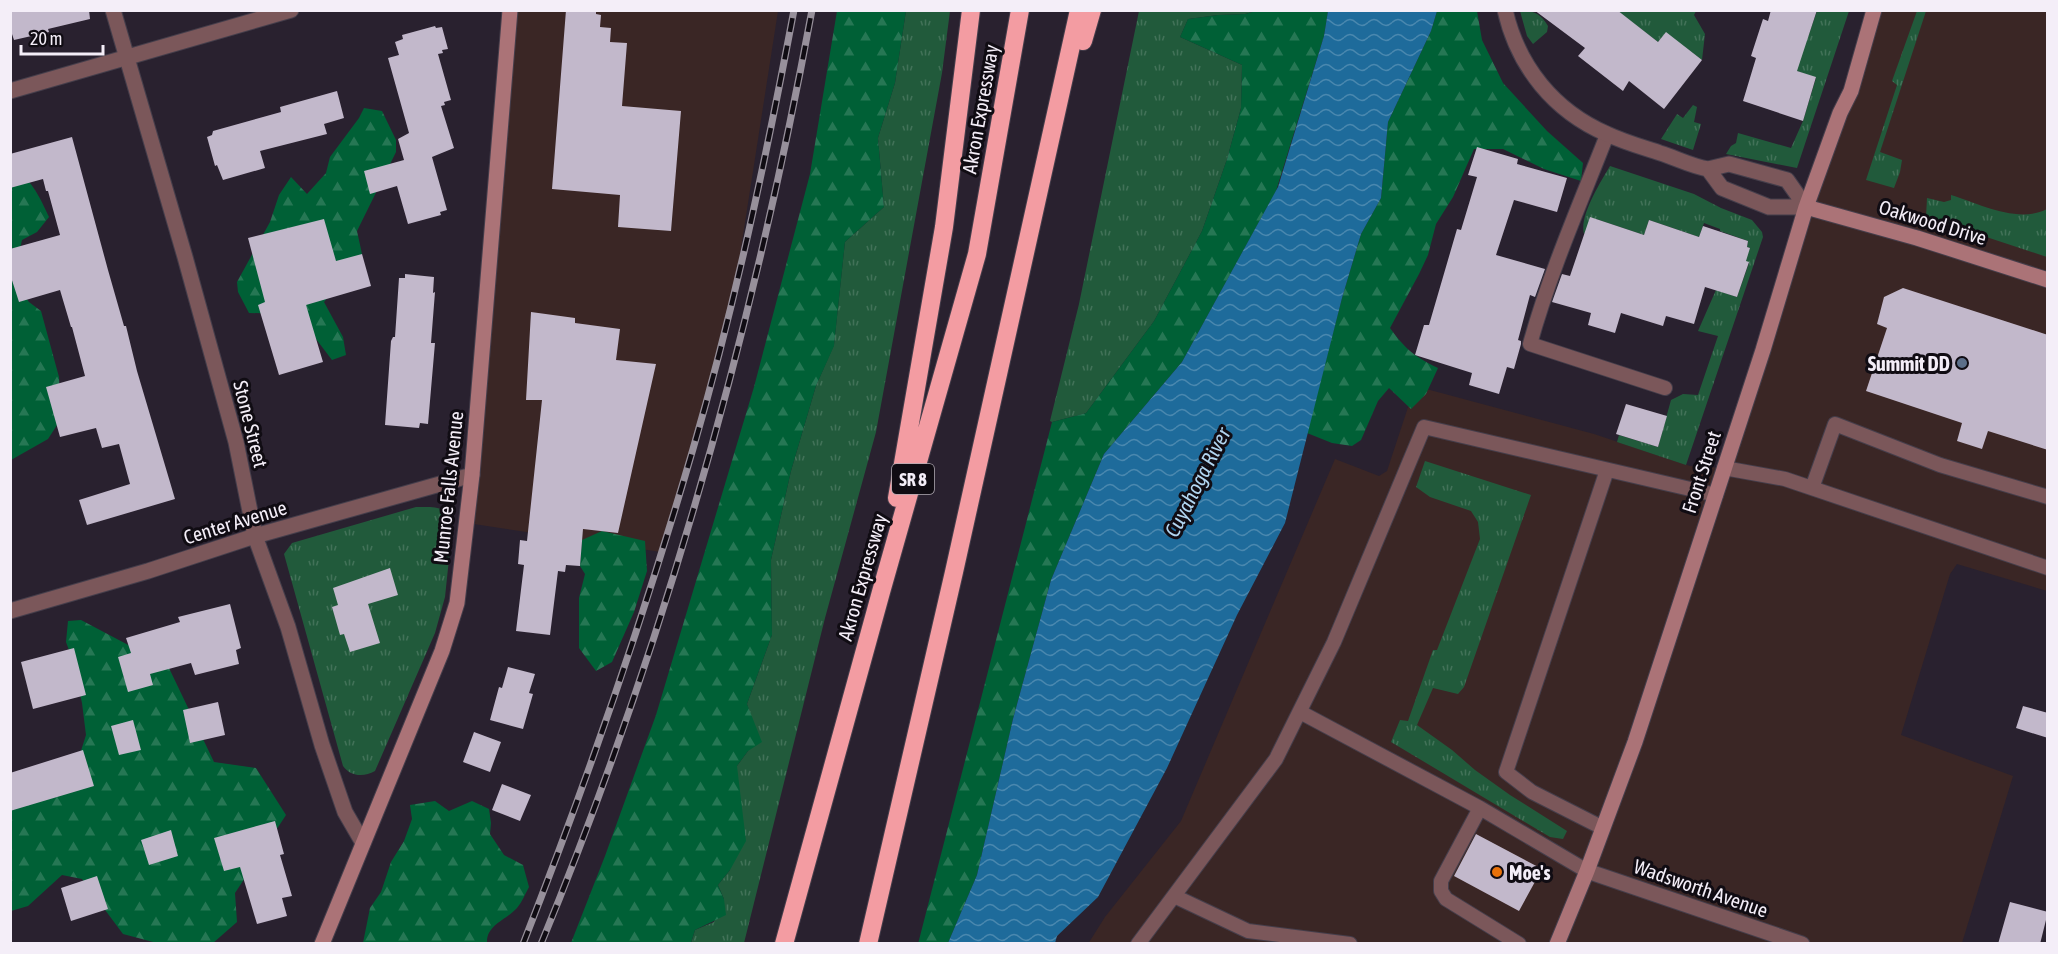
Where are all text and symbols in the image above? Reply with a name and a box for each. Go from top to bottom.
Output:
scale bar [21,18,104,56]
text: 20 m [30,28,62,49]
street label: Akron Expressway [957,43,1003,175]
street label: Oakwood Drive [1876,195,1990,249]
place label: Summit DD [1868,352,1950,375]
marker: Summit DD [1955,356,1969,370]
street label: Stone Street [229,378,273,470]
street label: Munroe Falls Avenue [429,410,467,564]
water label: Cuyahoga River [1159,423,1235,541]
street label: Front Street [1677,428,1725,516]
road number: SR 8 [892,464,934,494]
street label: Center Avenue [181,495,289,549]
street label: Akron Expressway [833,511,891,643]
street label: Wadsworth Avenue [1631,854,1771,922]
place label: Moe's [1509,861,1551,884]
marker: Moe's [1490,865,1504,879]

